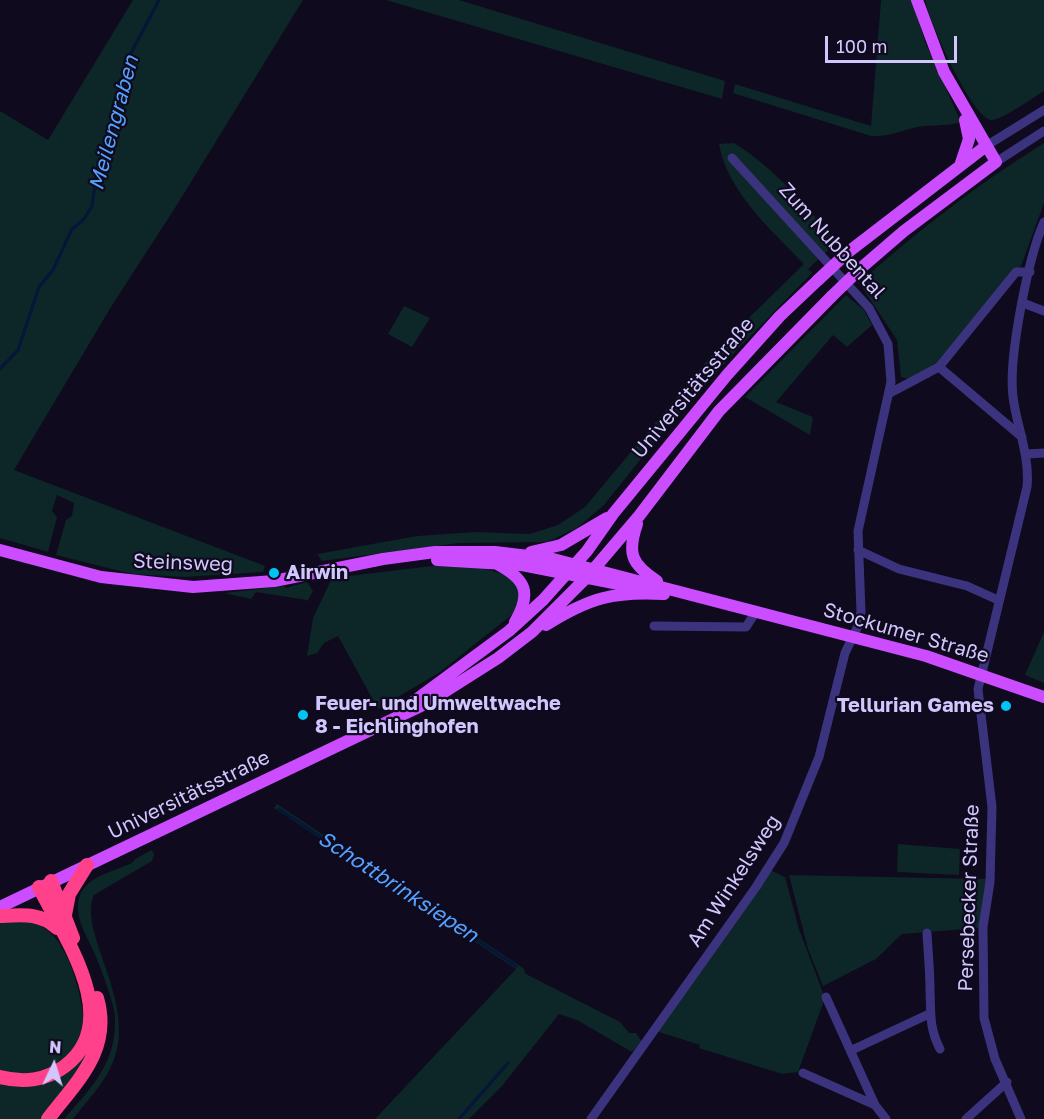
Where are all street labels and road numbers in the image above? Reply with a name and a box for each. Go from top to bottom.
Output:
street label: Zum Nubbental [774,178,890,304]
street label: Universitätsstraße [627,313,759,463]
street label: Steinsweg [133,549,233,577]
street label: Stockumer Straße [820,598,992,668]
street label: Universitätsstraße [104,745,274,845]
street label: Persebecker Straße [954,804,984,992]
street label: Am Winkelsweg [682,811,786,951]

